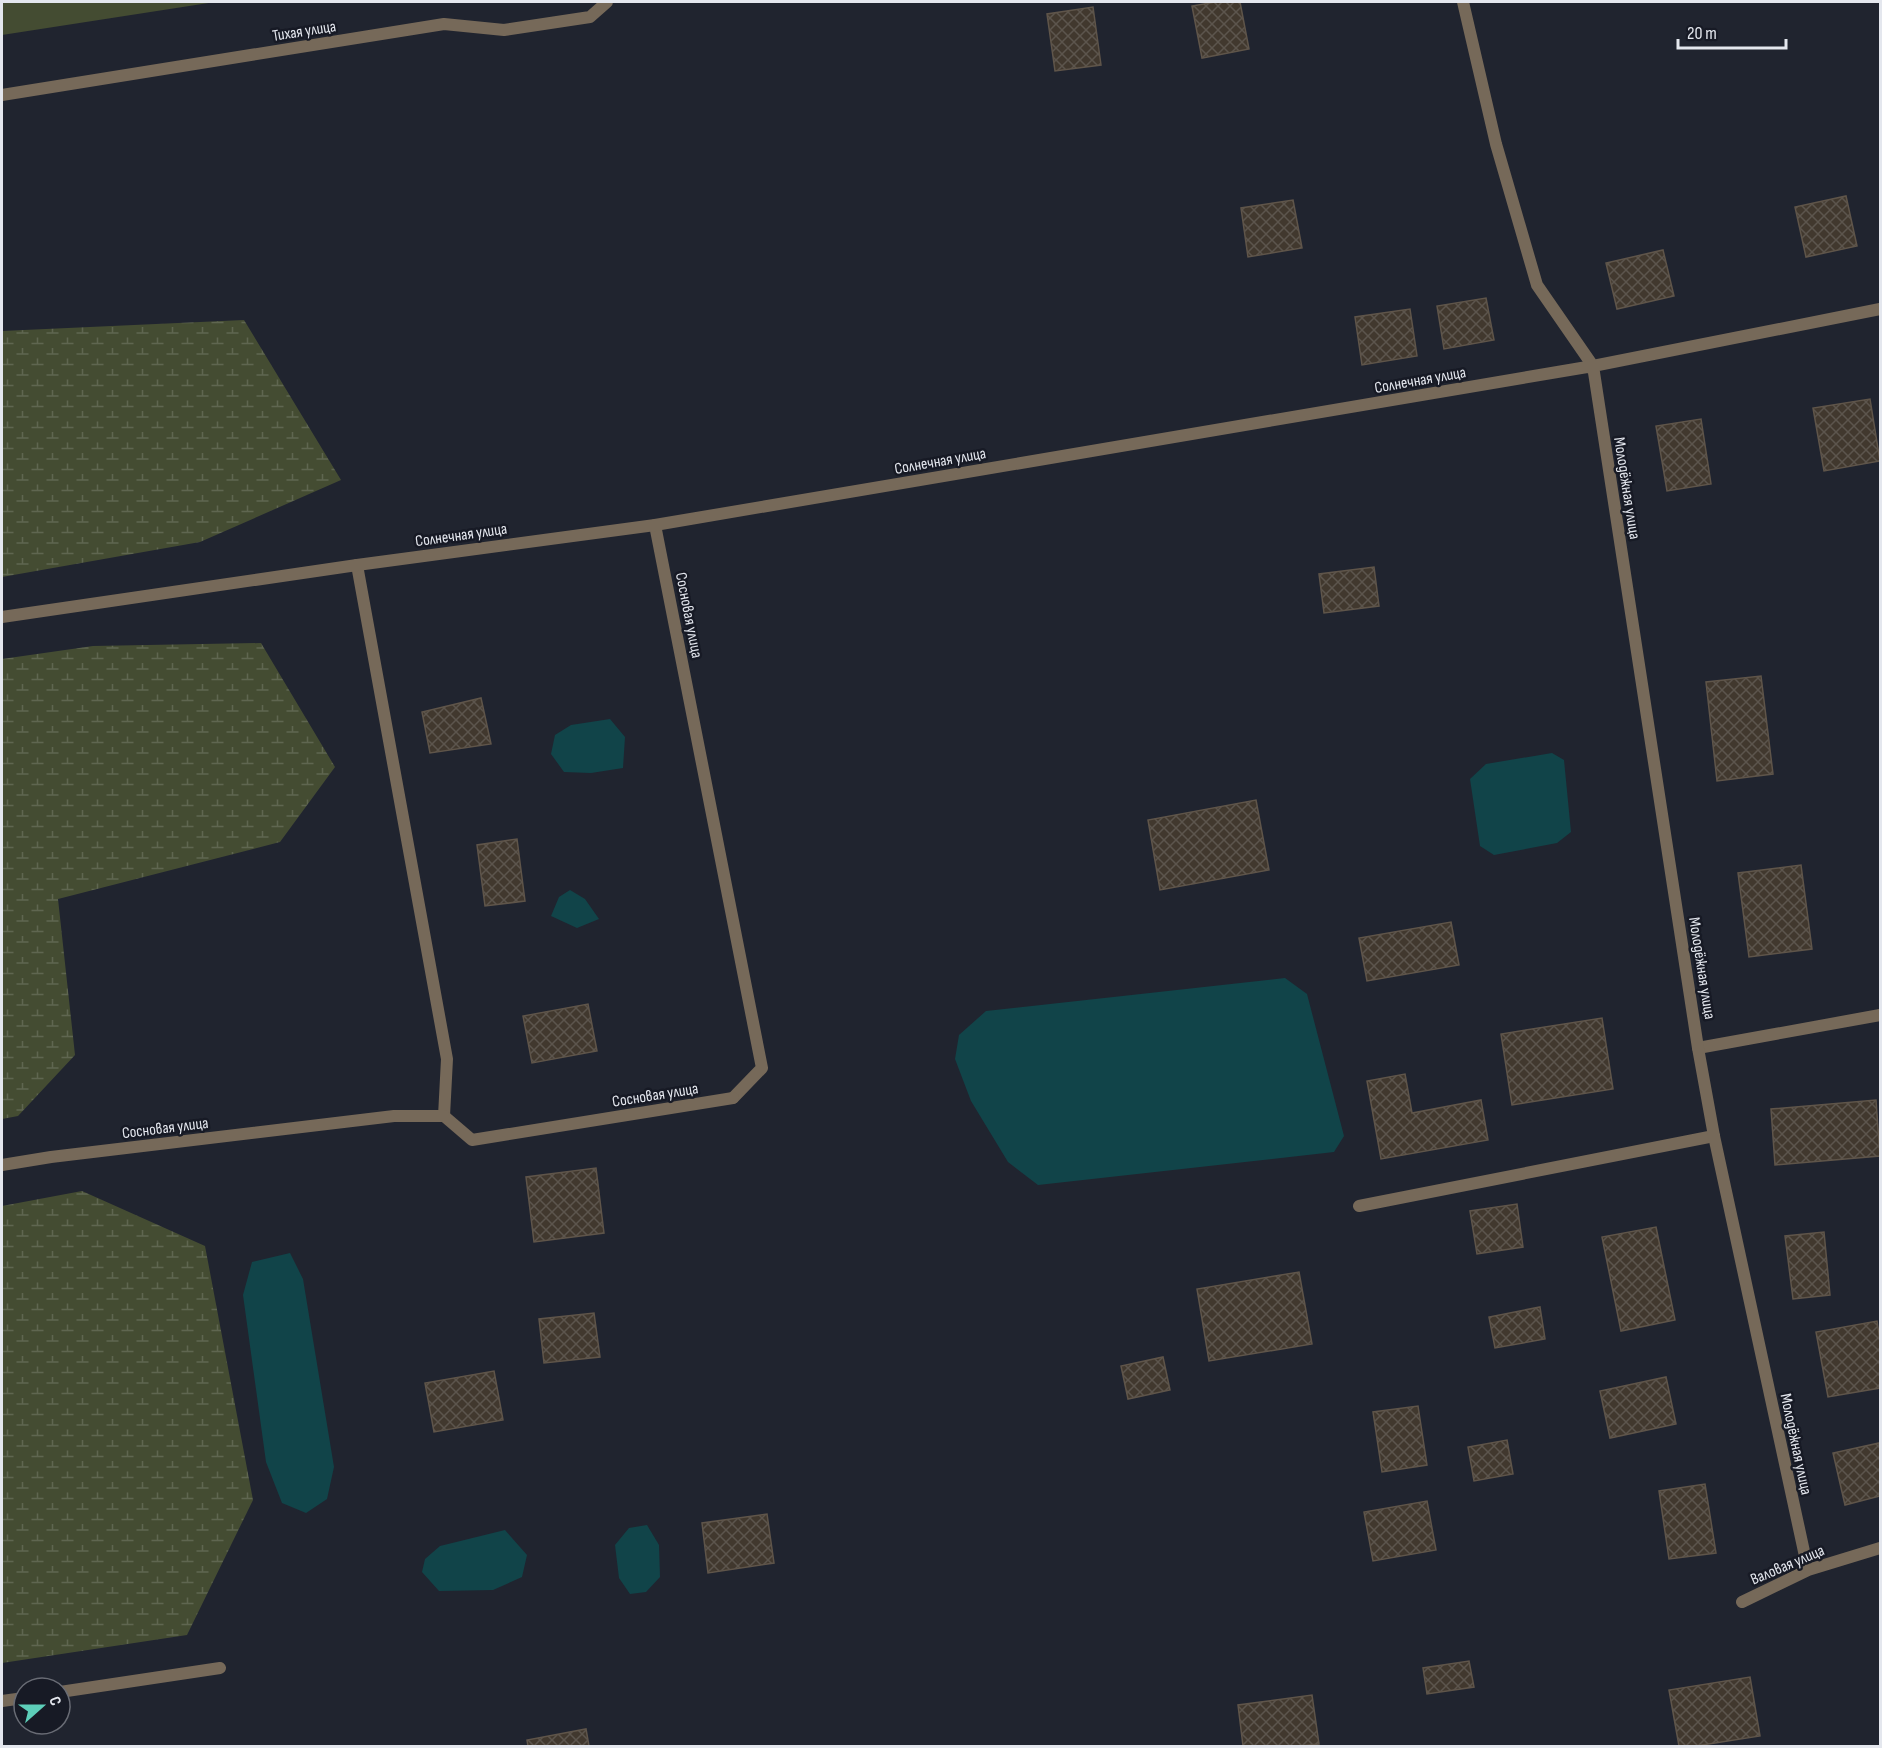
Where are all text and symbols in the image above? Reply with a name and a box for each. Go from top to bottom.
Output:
scale bar [1678,12,1786,50]
street label: Тихая улица [271,17,337,46]
text: 20 m [1687,23,1717,44]
street label: Солнечная улица [1373,363,1467,398]
street label: Молодёжная улица [1609,436,1644,541]
street label: Солнечная улица [893,444,987,479]
street label: Солнечная улица [414,520,508,551]
street label: Сосновая улица [671,571,706,660]
street label: Молодёжная улица [1684,916,1719,1021]
street label: Сосновая улица [611,1079,700,1112]
street label: Сосновая улица [121,1114,209,1143]
street label: Молодёжная улица [1776,1392,1816,1497]
street label: Валовая улица [1748,1541,1827,1589]
north arrow [12,1676,72,1736]
text: С [44,1694,65,1708]

